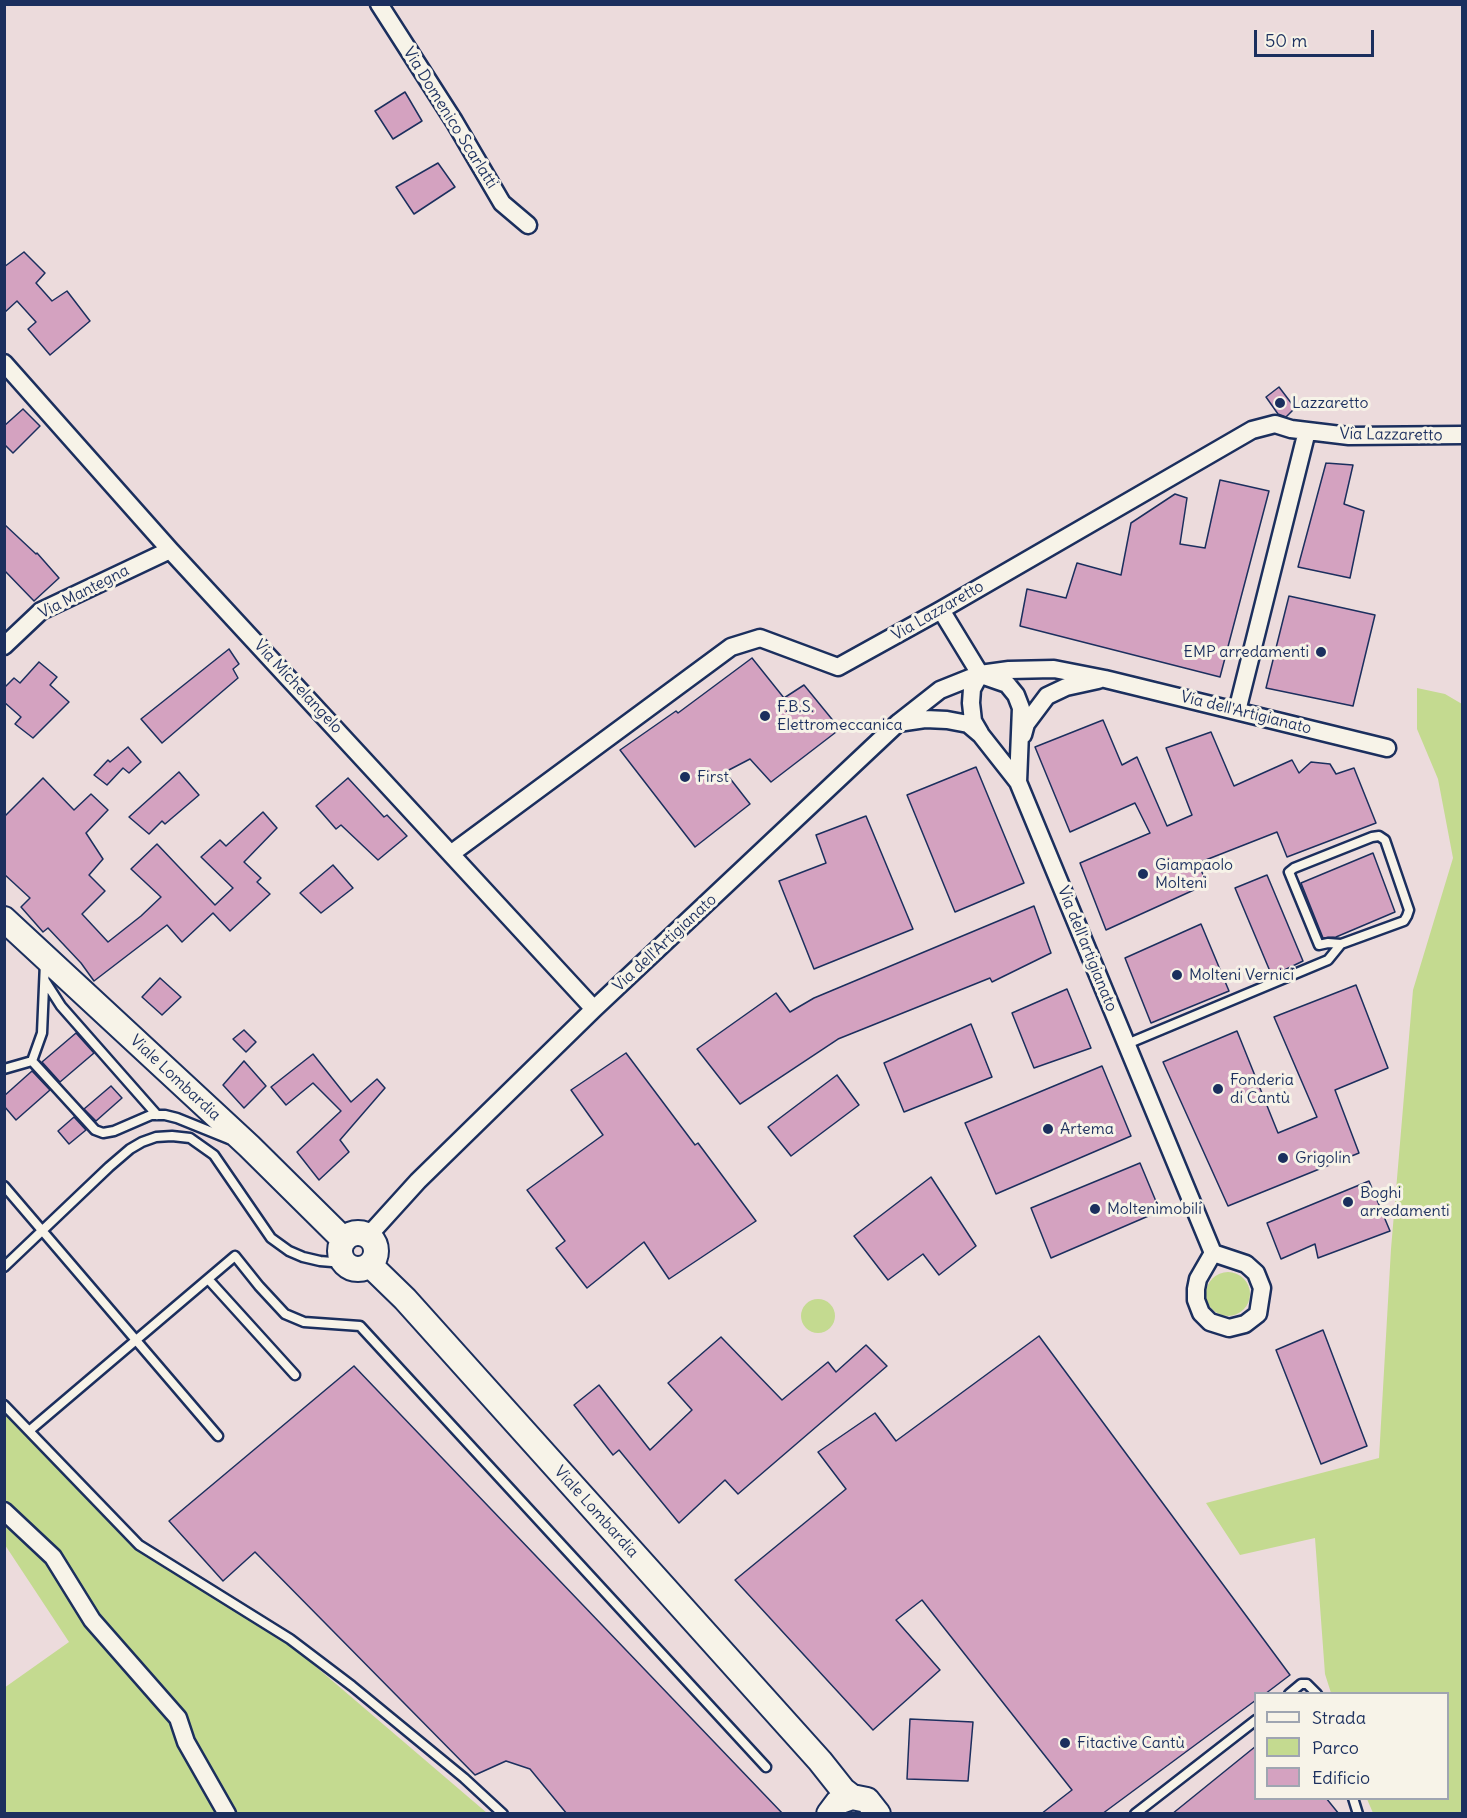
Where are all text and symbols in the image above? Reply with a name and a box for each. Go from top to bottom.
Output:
scale bar [1257,18,1377,56]
text: 50 m [1265,29,1307,52]
street label: Via Domenico Scarlatti [399,44,501,192]
place label: Lazzaretto [1292,393,1368,413]
marker: Lazzaretto [1273,396,1287,410]
street label: Via Lazzaretto [1339,425,1443,445]
street label: Via Mantegna [36,561,132,623]
street label: Via Lazzaretto [889,577,987,645]
street label: Via Michelangelo [250,636,346,738]
place label: EMP arredamenti [1184,642,1309,662]
marker: EMP arredamenti [1314,645,1328,659]
street label: Via dell'Artigianato [1179,687,1313,739]
place label: F.B.S. Elettromeccanica [777,697,903,735]
marker: F.B.S. Elettromeccanica [758,709,772,723]
place label: First [697,767,729,787]
marker: First [678,770,692,784]
place label: Giampaolo Molteni [1155,855,1233,893]
marker: Giampaolo Molteni [1136,867,1150,881]
street label: Via dell'artigianato [1053,884,1121,1014]
street label: Via dell'Artigianato [609,890,721,996]
place label: Molteni Vernici [1189,965,1294,985]
marker: Molteni Vernici [1170,968,1184,982]
street label: Viale Lombardia [126,1031,224,1125]
place label: Fonderia di Cantù [1230,1070,1294,1108]
marker: Fonderia di Cantù [1211,1082,1225,1096]
place label: Artema [1060,1119,1114,1139]
marker: Artema [1041,1122,1055,1136]
place label: Grigolin [1295,1148,1351,1168]
marker: Grigolin [1276,1151,1290,1165]
place label: Boghi arredamenti [1360,1183,1450,1221]
marker: Boghi arredamenti [1341,1195,1355,1209]
place label: Moltenimobili [1107,1199,1202,1219]
marker: Moltenimobili [1088,1202,1102,1216]
street label: Viale Lombardia [550,1462,642,1562]
legend [1254,1692,1449,1800]
text: Strada [1312,1706,1366,1729]
place label: Fitactive Cantù [1077,1733,1185,1753]
marker: Fitactive Cantù [1058,1736,1072,1750]
text: Parco [1312,1736,1359,1759]
text: Edificio [1312,1766,1370,1789]

